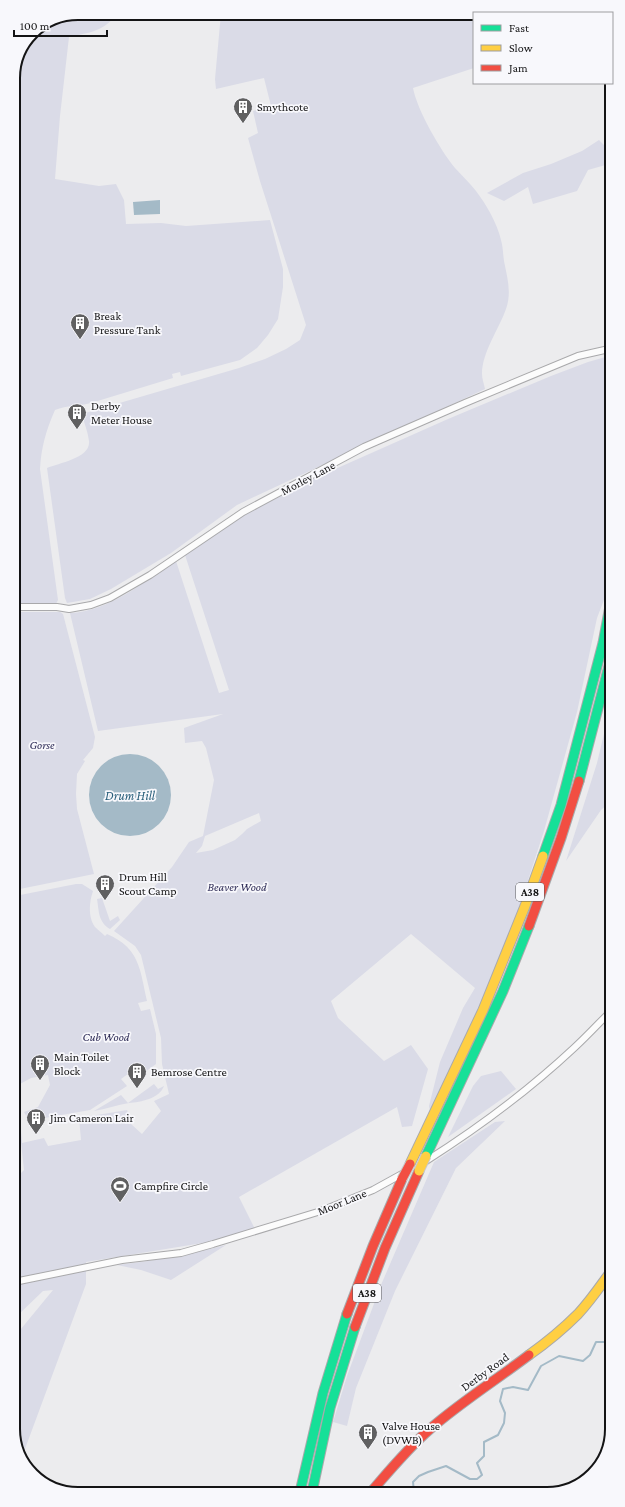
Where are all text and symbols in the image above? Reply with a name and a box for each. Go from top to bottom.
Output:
scale bar [14,12,107,38]
legend [473,12,613,84]
text: 100 m [20,19,50,33]
text: Fast [509,21,530,35]
text: Slow [509,41,533,55]
text: Jam [508,61,528,75]
building icon: Smythcote [232,96,254,124]
place label: Smythcote [257,100,308,114]
place label: Break Pressure Tank [94,309,161,337]
building icon: Break Pressure Tank [69,312,91,340]
place label: Derby Meter House [91,399,152,427]
building icon: Derby Meter House [66,402,88,430]
street label: Morley Lane [278,458,338,498]
park label: Gorse [29,738,55,752]
water label: Drum Hill [105,788,156,803]
place label: Drum Hill Scout Camp [119,870,177,898]
building icon: Drum Hill Scout Camp [94,873,116,901]
park label: Beaver Wood [207,880,267,894]
road number: A38 [516,883,544,901]
park label: Cub Wood [83,1030,130,1044]
place label: Main Toilet Block [54,1050,110,1078]
building icon: Main Toilet Block [29,1053,51,1081]
building icon: Bemrose Centre [126,1061,148,1089]
place label: Bemrose Centre [151,1065,227,1079]
building icon: Jim Cameron Lair [25,1107,47,1135]
place label: Jim Cameron Lair [49,1111,135,1125]
sports icon: Campfire Circle [109,1175,131,1203]
place label: Campfire Circle [134,1179,208,1193]
street label: Moor Lane [315,1186,369,1218]
road number: A38 [353,1284,381,1302]
street label: Derby Road [458,1350,512,1394]
place label: Valve House (DVWB) [382,1419,440,1447]
building icon: Valve House (DVWB) [357,1422,379,1450]

